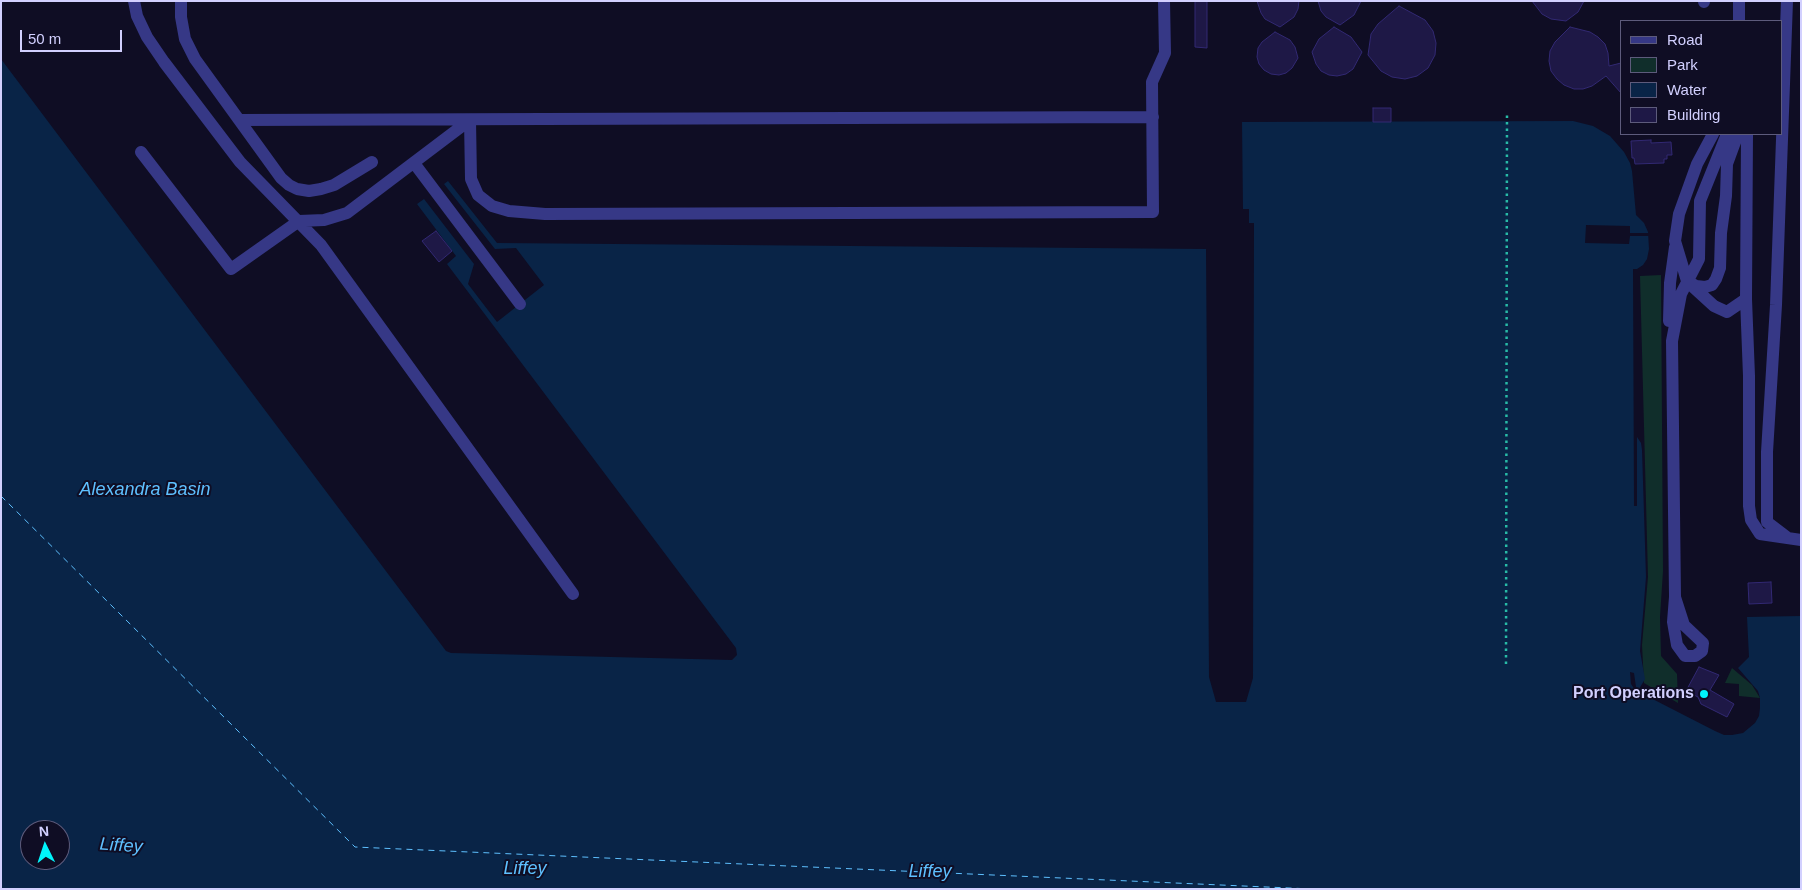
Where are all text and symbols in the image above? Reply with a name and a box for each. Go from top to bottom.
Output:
scale bar [22,20,125,52]
legend [1620,20,1782,135]
text: 50 m [28,30,61,47]
text: Road [1667,31,1703,48]
text: Park [1667,56,1698,73]
text: Water [1667,81,1706,98]
text: Building [1667,106,1720,123]
water label: Alexandra Basin [79,479,211,501]
place label: Port Operations [1573,684,1694,704]
marker: Port Operations [1698,688,1710,700]
north arrow [20,820,70,870]
text: N [38,823,50,839]
water label: Liffey [99,834,143,858]
water label: Liffey [503,858,547,880]
water label: Liffey [908,861,952,883]

